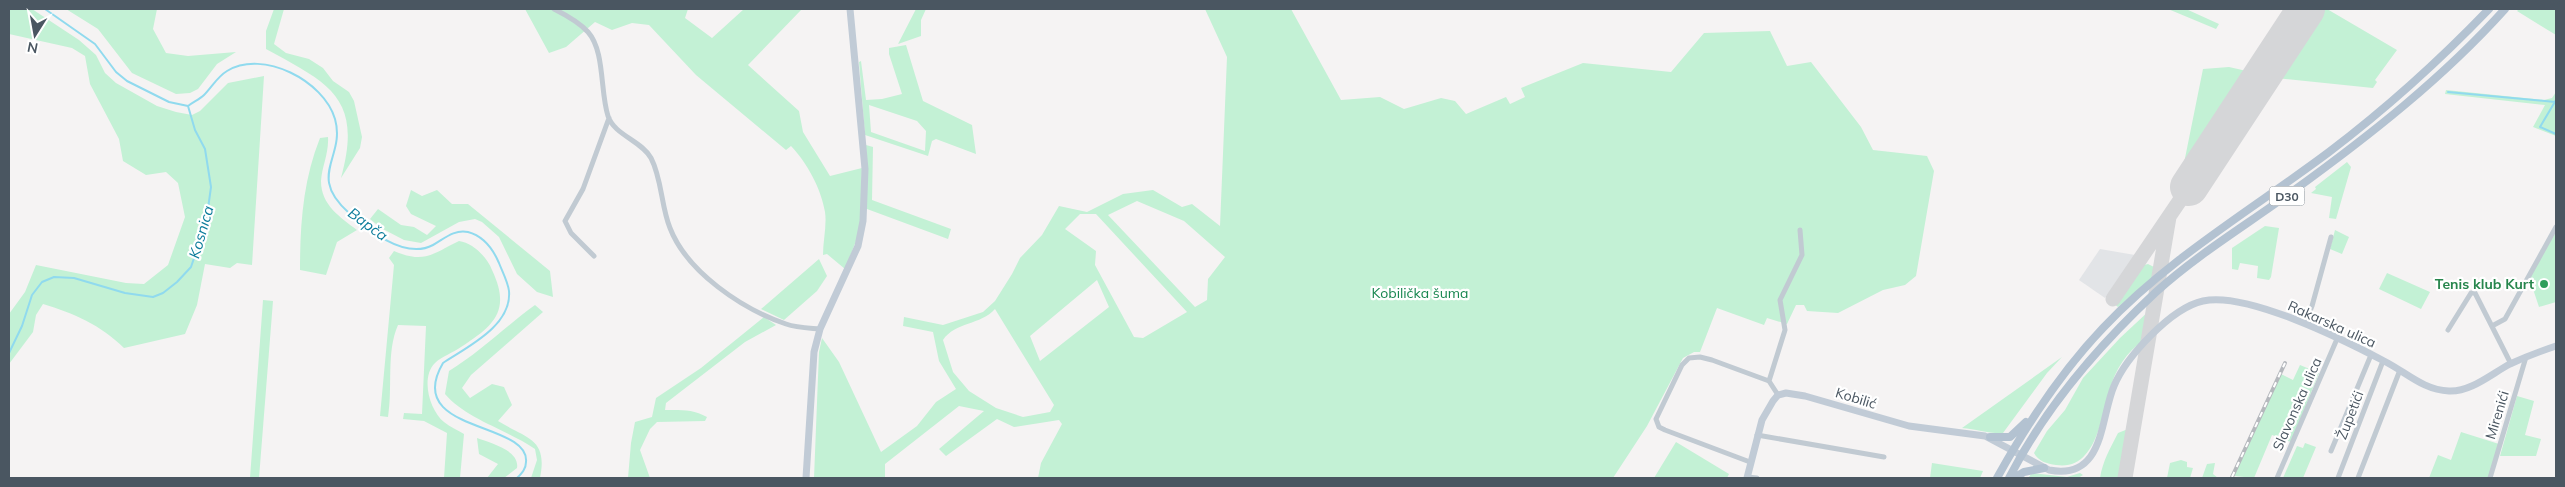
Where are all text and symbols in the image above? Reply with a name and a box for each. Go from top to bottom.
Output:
north arrow [10,10,60,60]
text: N [26,38,39,58]
road number: D30 [2270,187,2304,206]
water label: Kosnica [184,203,218,261]
water label: Bapča [344,203,392,245]
place label: Tenis klub Kurt [2435,275,2535,293]
marker: Tenis klub Kurt [2538,278,2550,290]
park label: Kobilička šuma [1372,284,1468,302]
street label: Rakarska ulica [2285,297,2379,351]
street label: Slavonska ulica [2268,355,2326,453]
street label: Kobilić [1833,383,1879,413]
street label: Župetići [2332,388,2368,442]
street label: Mirenići [2481,389,2513,441]

